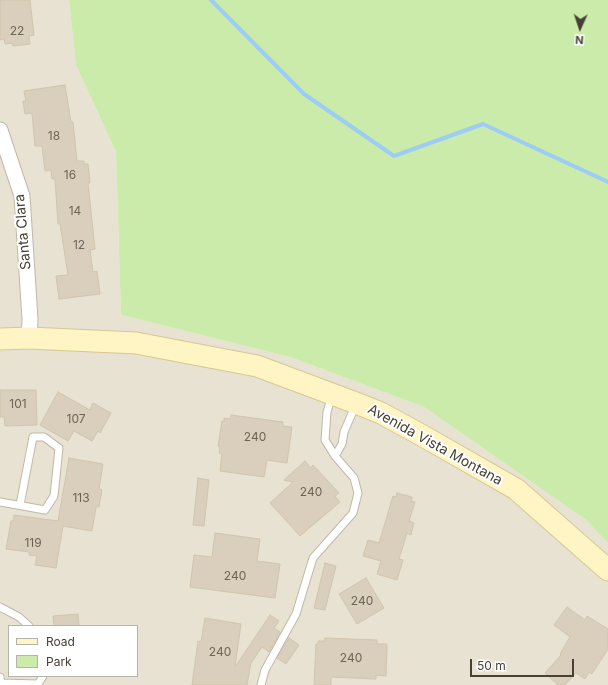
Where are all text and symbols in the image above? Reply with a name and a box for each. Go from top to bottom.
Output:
north arrow [560,8,600,48]
house number: 22 [10,24,24,38]
text: N [575,33,584,47]
house number: 18 [48,129,60,143]
house number: 16 [64,168,76,182]
street label: Santa Clara [11,193,35,271]
house number: 14 [69,204,81,218]
house number: 12 [73,238,85,252]
house number: 101 [9,397,27,411]
street label: Avenida Vista Montana [365,401,505,489]
house number: 107 [66,412,86,426]
house number: 240 [244,430,266,444]
house number: 240 [300,485,322,499]
house number: 113 [72,491,90,505]
house number: 119 [24,536,42,550]
house number: 240 [224,569,246,583]
house number: 240 [351,594,373,608]
legend [8,625,138,677]
text: Road [46,634,75,649]
house number: 240 [209,645,231,659]
house number: 240 [340,651,362,665]
scale bar [472,651,576,677]
text: Park [46,654,72,669]
text: 50 m [477,658,506,673]

